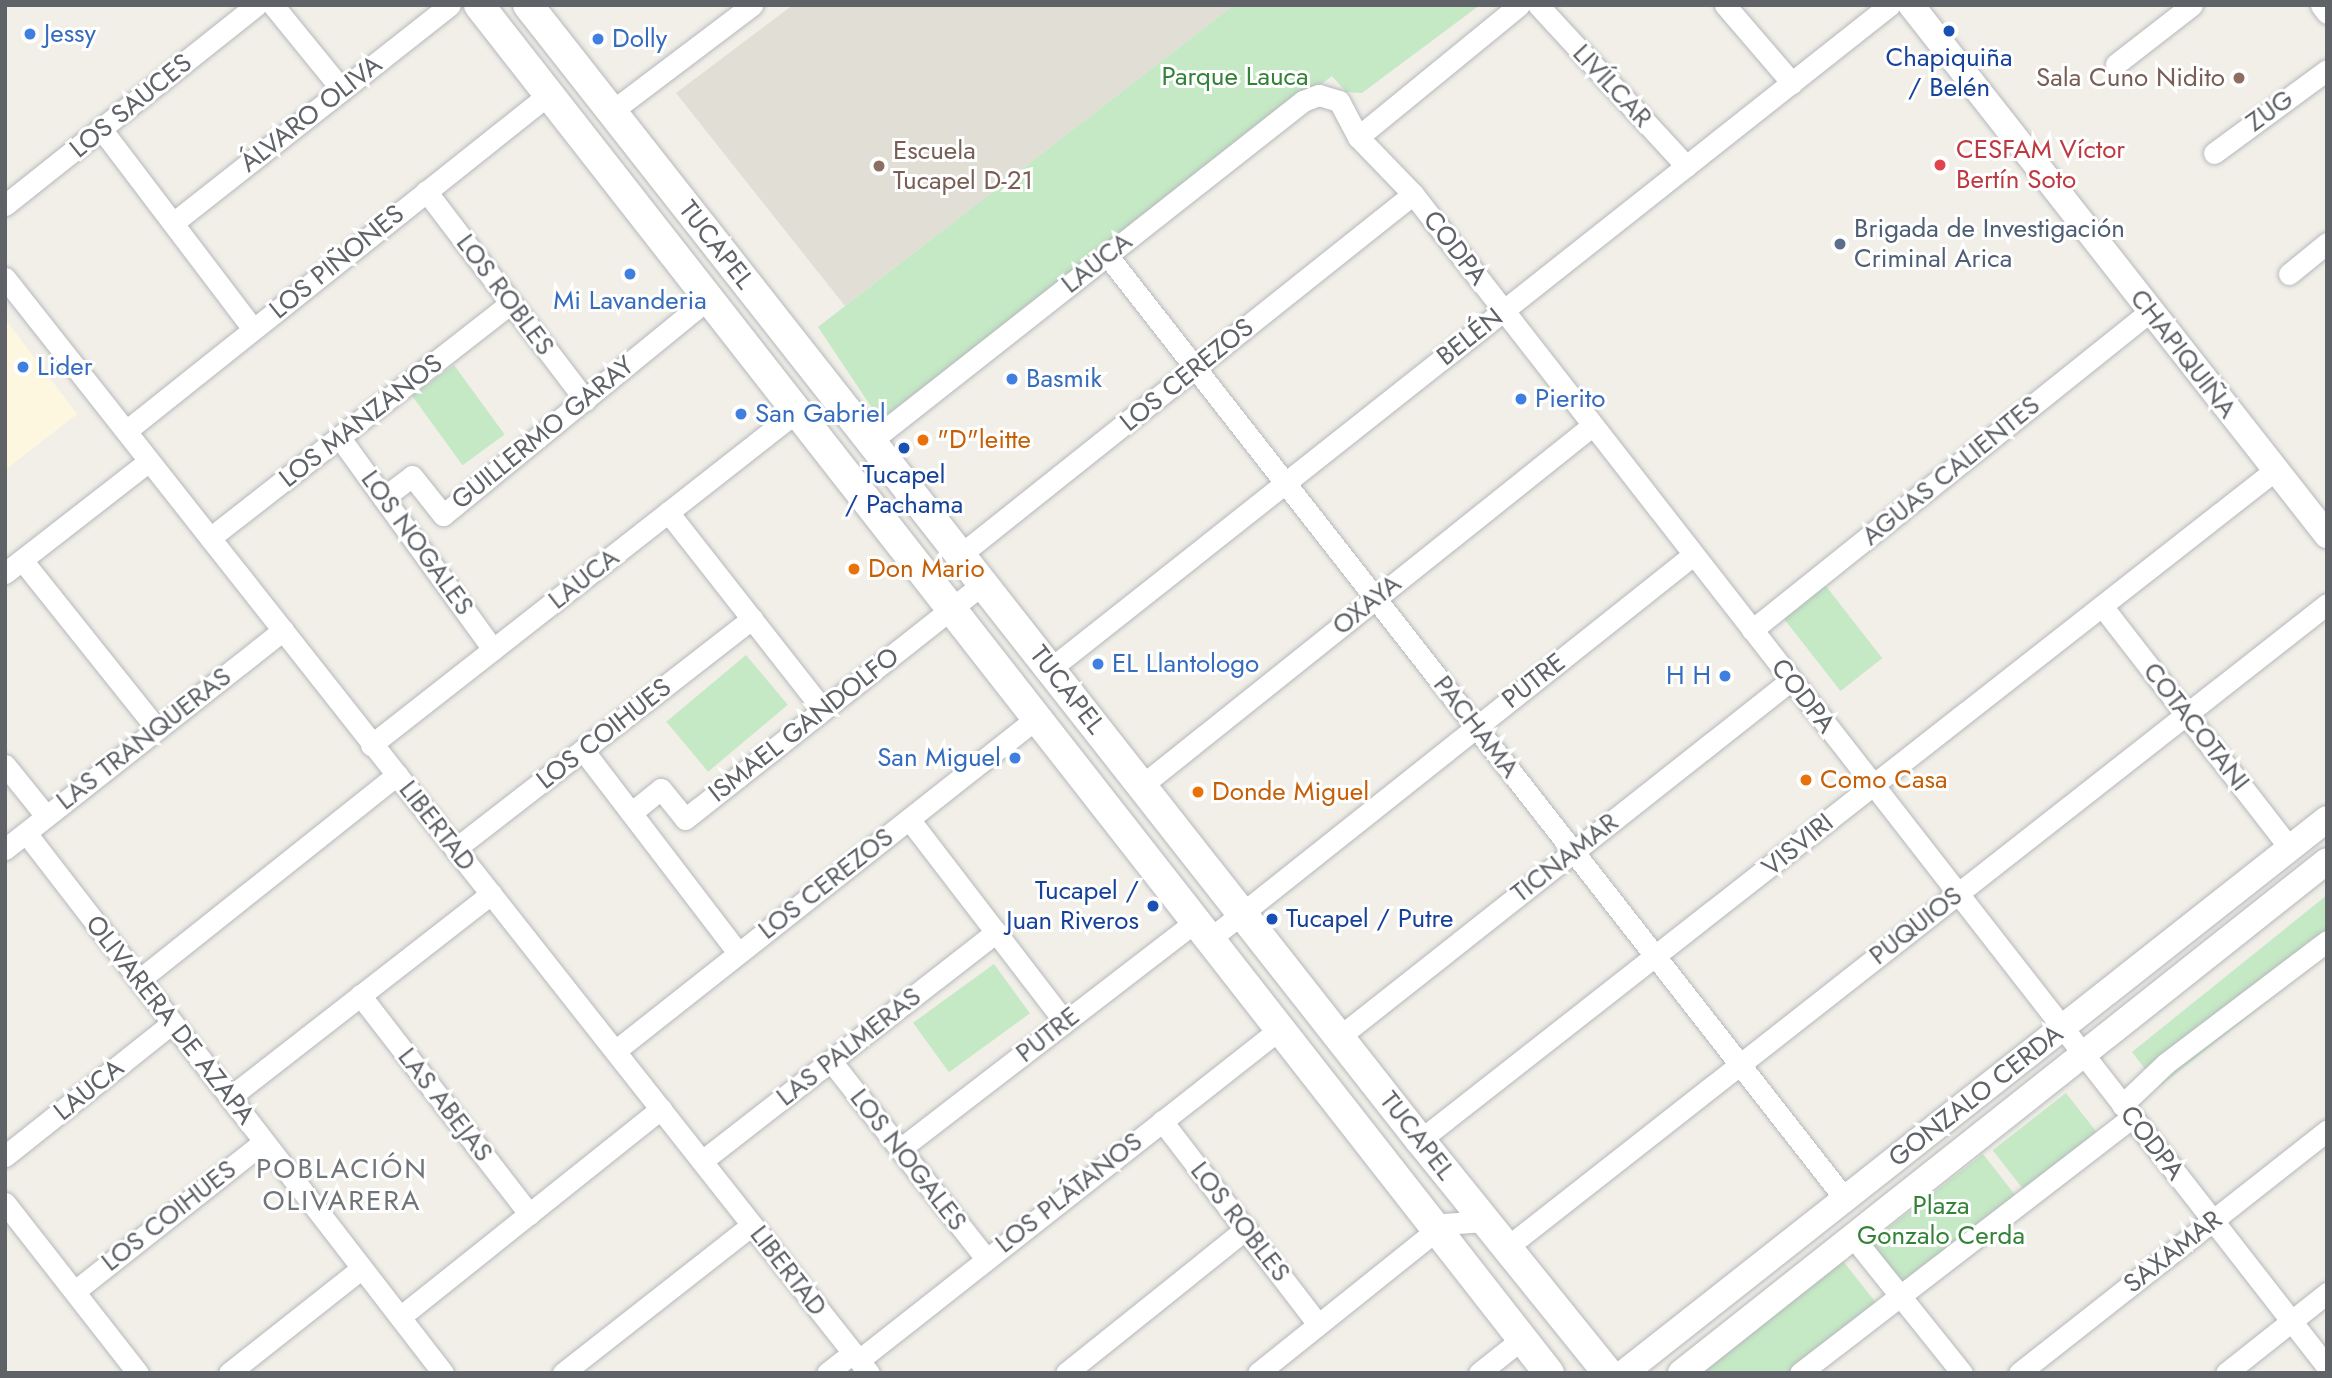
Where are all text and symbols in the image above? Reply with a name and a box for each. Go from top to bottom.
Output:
place label: Jessy [44,18,96,50]
place label: Dolly [612,23,667,55]
marker: Chapiquiña / Belén [1941,23,1957,39]
marker: Jessy [22,26,38,42]
marker: Dolly [590,31,606,47]
street label: LIVÍLCAR [1566,38,1658,134]
place label: Chapiquiña / Belén [1886,42,2012,104]
street label: LOS SAUCES [64,47,198,165]
street label: ÁLVARO OLIVA [234,49,388,179]
park label: Parque Lauca [1162,61,1308,93]
place label: Sala Cuno Nidito [2036,62,2225,94]
marker: Sala Cuno Nidito [2231,70,2247,86]
street label: ZUG [2240,84,2300,138]
place label: CESFAM Víctor Bertín Soto [1956,134,2125,196]
place label: Escuela Tucapel D-21 [893,135,1033,196]
marker: CESFAM Víctor Bertín Soto [1930,155,1950,175]
marker: Escuela Tucapel D-21 [871,158,887,174]
street label: TUCAPEL [672,195,760,295]
street label: LOS PIÑONES [264,198,410,326]
street label: CODPA [1416,205,1494,291]
place label: Brigada de Investigación Criminal Arica [1854,213,2125,274]
street label: LAUCA [1056,226,1138,300]
street label: LOS ROBLES [449,228,561,362]
marker: Brigada de Investigación Criminal Arica [1832,236,1848,252]
marker: Mi Lavanderia [622,266,638,282]
street label: CHAPIQUIÑA [2123,283,2243,425]
place label: Mi Lavanderia [553,285,707,317]
street label: BELÉN [1431,302,1509,372]
street label: LOS CEREZOS [1114,312,1260,438]
street label: LOS MANZANOS [273,348,449,494]
street label: GUILLERMO GARAY [446,350,640,516]
place label: Lider [37,351,93,383]
marker: Lider [15,359,31,375]
place label: Basmik [1026,363,1102,395]
marker: Basmik [1004,371,1020,387]
place label: Pierito [1535,383,1606,415]
street label: AGUAS CALIENTES [1856,390,2046,552]
marker: Pierito [1513,391,1529,407]
place label: San Gabriel [755,398,886,430]
marker: San Gabriel [733,406,749,422]
place label: "D"leitte [937,424,1031,456]
marker: "D"leitte [915,432,931,448]
marker: Tucapel / Pachama [896,440,912,456]
place label: Tucapel / Pachama [845,459,963,520]
street label: LOS NOGALES [354,465,480,621]
street label: LAUCA [543,542,625,616]
place label: Don Mario [868,553,985,585]
marker: Don Mario [846,561,862,577]
street label: OXAYA [1327,568,1407,642]
street label: TUCAPEL [1023,640,1111,740]
street label: ISMAEL GANDOLFO [703,641,905,809]
street label: PUTRE [1496,647,1572,715]
place label: EL Llantologo [1112,648,1259,680]
street label: CODPA [1764,653,1842,739]
marker: EL Llantologo [1090,656,1106,672]
street label: COTACOTANI [2136,657,2256,797]
place label: H H [1666,660,1711,692]
street label: LAS TRANQUERAS [51,661,237,817]
marker: H H [1717,668,1733,684]
street label: PACHAMA [1427,670,1525,784]
street label: LOS COIHUES [531,672,677,796]
place label: San Miguel [877,742,1001,774]
marker: San Miguel [1007,750,1023,766]
place label: Como Casa [1820,764,1948,796]
marker: Como Casa [1798,772,1814,788]
street label: LIBERTAD [392,775,482,877]
place label: Donde Miguel [1212,776,1369,808]
marker: Donde Miguel [1190,784,1206,800]
street label: TICNAMAR [1506,807,1624,909]
street label: VISVIRI [1756,807,1840,883]
street label: LOS CEREZOS [753,822,899,946]
place label: Tucapel / Juan Riveros [1006,875,1139,936]
street label: PUQUIOS [1864,880,1968,972]
marker: Tucapel / Juan Riveros [1145,898,1161,914]
place label: Tucapel / Putre [1286,903,1453,935]
street label: OLIVARERA DE AZAPA [79,909,261,1131]
marker: Tucapel / Putre [1264,911,1280,927]
street label: LAS PALMERAS [771,981,927,1113]
street label: PUTRE [1010,1001,1086,1069]
street label: GONZALO CERDA [1883,1018,2069,1174]
street label: LAS ABEJAS [391,1042,499,1168]
street label: LAUCA [48,1053,130,1127]
street label: LOS NOGALES [843,1083,973,1237]
street label: TUCAPEL [1373,1086,1461,1186]
street label: CODPA [2113,1100,2191,1186]
street label: LOS PLÁTANOS [990,1126,1148,1260]
district label: POBLACIÓN OLIVARERA [257,1152,427,1218]
street label: LOS COIHUES [96,1154,242,1278]
street label: LOS ROBLES [1184,1156,1296,1288]
park label: Plaza Gonzalo Cerda [1857,1190,2025,1252]
street label: SAXAMAR [2118,1204,2228,1300]
street label: LIBERTAD [743,1220,833,1322]

